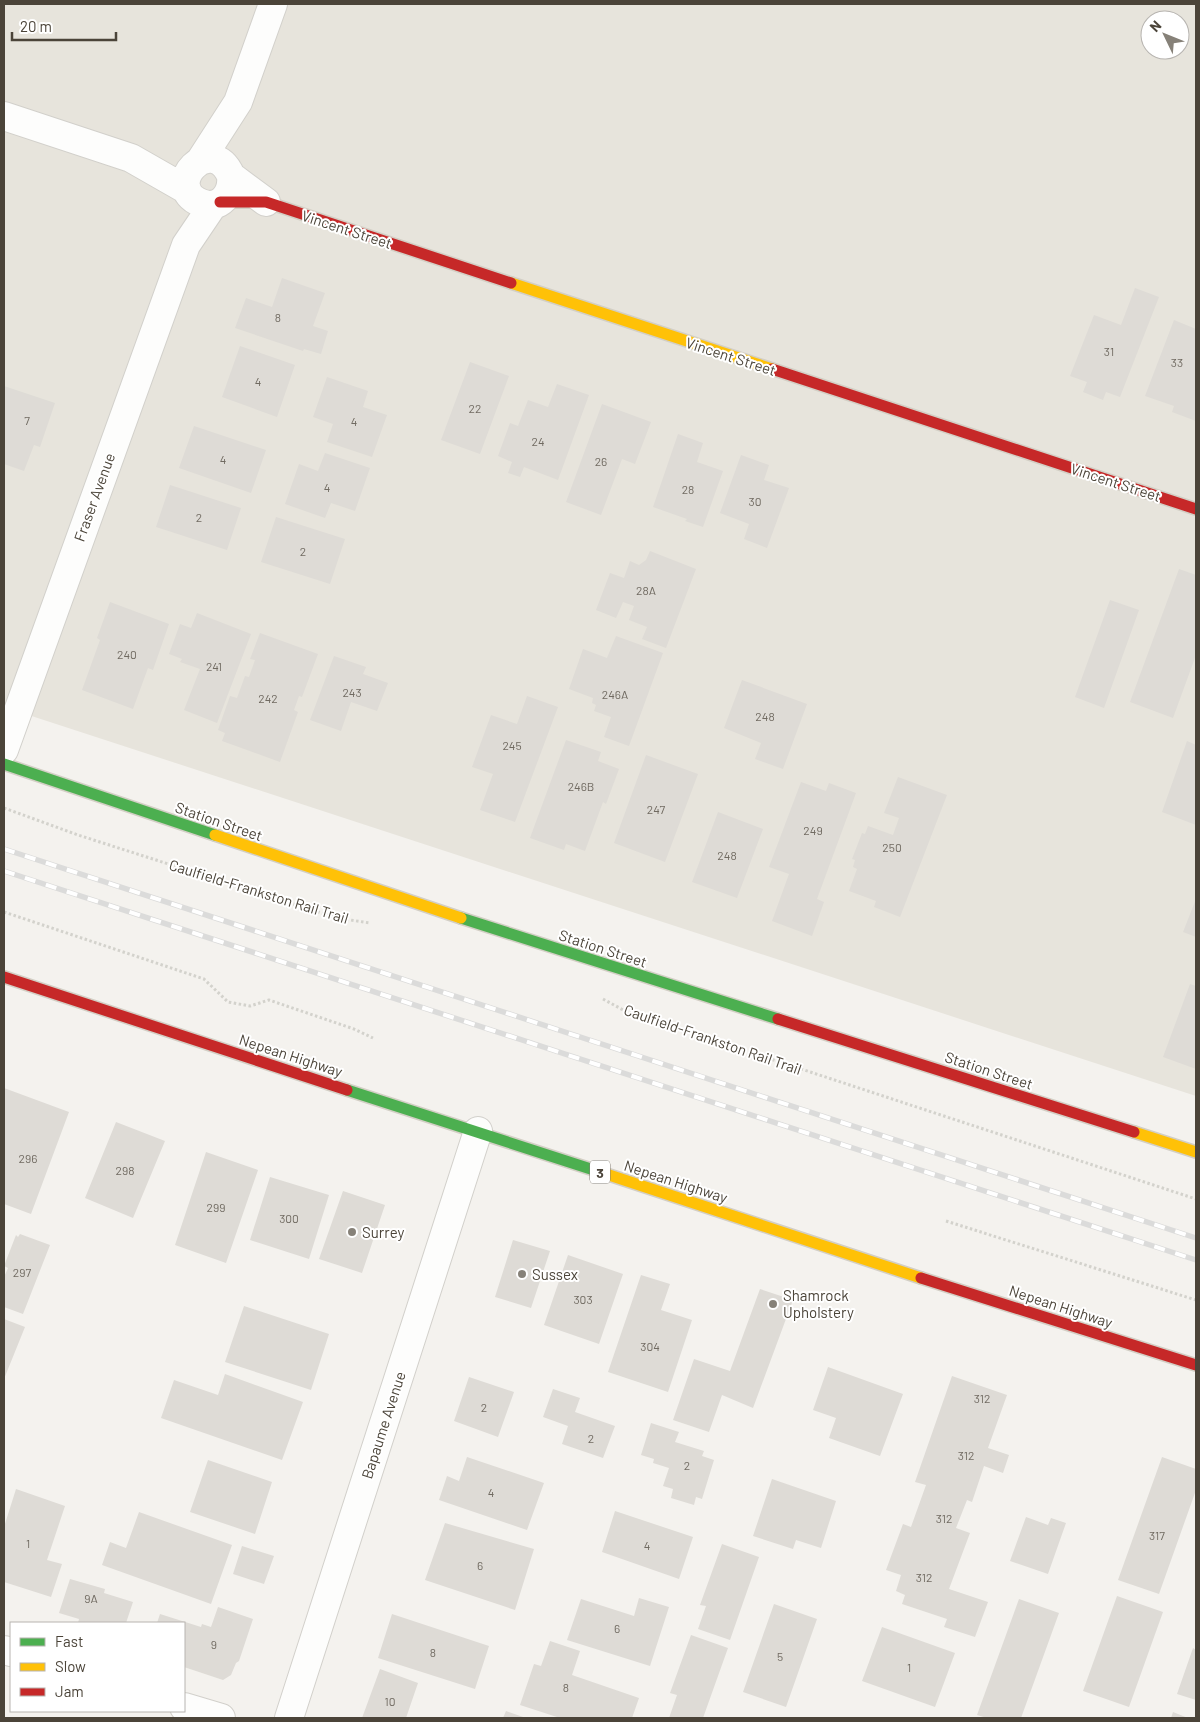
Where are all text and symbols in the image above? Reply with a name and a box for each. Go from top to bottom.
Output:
scale bar [12,10,116,42]
north arrow [1140,10,1190,60]
text: 20 m [20,17,52,35]
text: N [1146,17,1165,35]
street label: Vincent Street [300,206,394,252]
house number: 8 [275,310,281,324]
street label: Vincent Street [684,333,778,379]
house number: 31 [1104,344,1114,358]
house number: 33 [1171,355,1183,369]
house number: 4 [255,374,261,388]
house number: 22 [469,401,481,415]
house number: 7 [24,413,30,427]
house number: 4 [351,414,357,428]
house number: 24 [531,434,545,448]
street label: Fraser Avenue [70,450,118,544]
house number: 4 [220,452,226,466]
house number: 26 [595,454,607,468]
street label: Vincent Street [1069,459,1163,505]
house number: 4 [324,480,330,494]
house number: 28 [682,482,694,496]
house number: 30 [749,494,761,508]
house number: 2 [196,510,202,524]
house number: 2 [300,544,306,558]
house number: 28A [636,583,656,597]
house number: 240 [117,647,137,661]
house number: 241 [206,659,222,673]
house number: 243 [342,685,362,699]
house number: 246A [602,687,628,701]
house number: 242 [258,691,278,705]
house number: 248 [755,709,775,723]
house number: 245 [502,738,522,752]
house number: 246B [568,779,594,793]
street label: Station Street [173,798,265,844]
house number: 247 [647,802,665,816]
house number: 249 [803,823,823,837]
house number: 250 [882,840,902,854]
house number: 248 [717,848,737,862]
street label: Caulfield-Frankston Rail Trail [167,855,351,927]
street label: Station Street [557,925,649,971]
street label: Caulfield-Frankston Rail Trail [622,1000,804,1078]
street label: Nepean Highway [237,1030,345,1080]
street label: Station Street [943,1047,1035,1093]
house number: 296 [19,1151,37,1165]
street label: Nepean Highway [622,1156,730,1206]
road number: 3 [590,1160,610,1184]
house number: 298 [116,1163,134,1177]
house number: 299 [207,1200,225,1214]
house number: 300 [279,1211,299,1225]
place label: Surrey [362,1223,404,1241]
marker: Surrey [346,1226,358,1238]
house number: 297 [13,1265,31,1279]
place label: Sussex [532,1265,578,1283]
marker: Sussex [516,1268,528,1280]
street label: Nepean Highway [1007,1281,1115,1331]
place label: Shamrock Upholstery [783,1286,854,1321]
house number: 303 [573,1292,593,1306]
marker: Shamrock Upholstery [767,1298,779,1310]
house number: 304 [640,1339,660,1353]
street label: Bapaume Avenue [357,1369,409,1481]
house number: 312 [974,1391,990,1405]
house number: 2 [481,1400,487,1414]
house number: 2 [588,1431,594,1445]
house number: 312 [958,1448,974,1462]
house number: 2 [684,1458,690,1472]
house number: 4 [488,1485,494,1499]
house number: 312 [936,1511,952,1525]
house number: 317 [1149,1528,1165,1542]
house number: 1 [26,1536,30,1550]
house number: 4 [644,1538,650,1552]
house number: 6 [477,1558,483,1572]
house number: 312 [916,1570,932,1584]
house number: 9A [84,1591,98,1605]
house number: 6 [614,1621,620,1635]
legend [10,1622,185,1712]
text: Fast [55,1632,83,1650]
house number: 9 [211,1637,217,1651]
house number: 8 [430,1645,436,1659]
house number: 5 [777,1649,783,1663]
text: Slow [55,1657,86,1675]
house number: 1 [907,1660,911,1674]
house number: 8 [563,1680,569,1694]
text: Jam [55,1682,84,1700]
house number: 10 [385,1694,395,1708]

